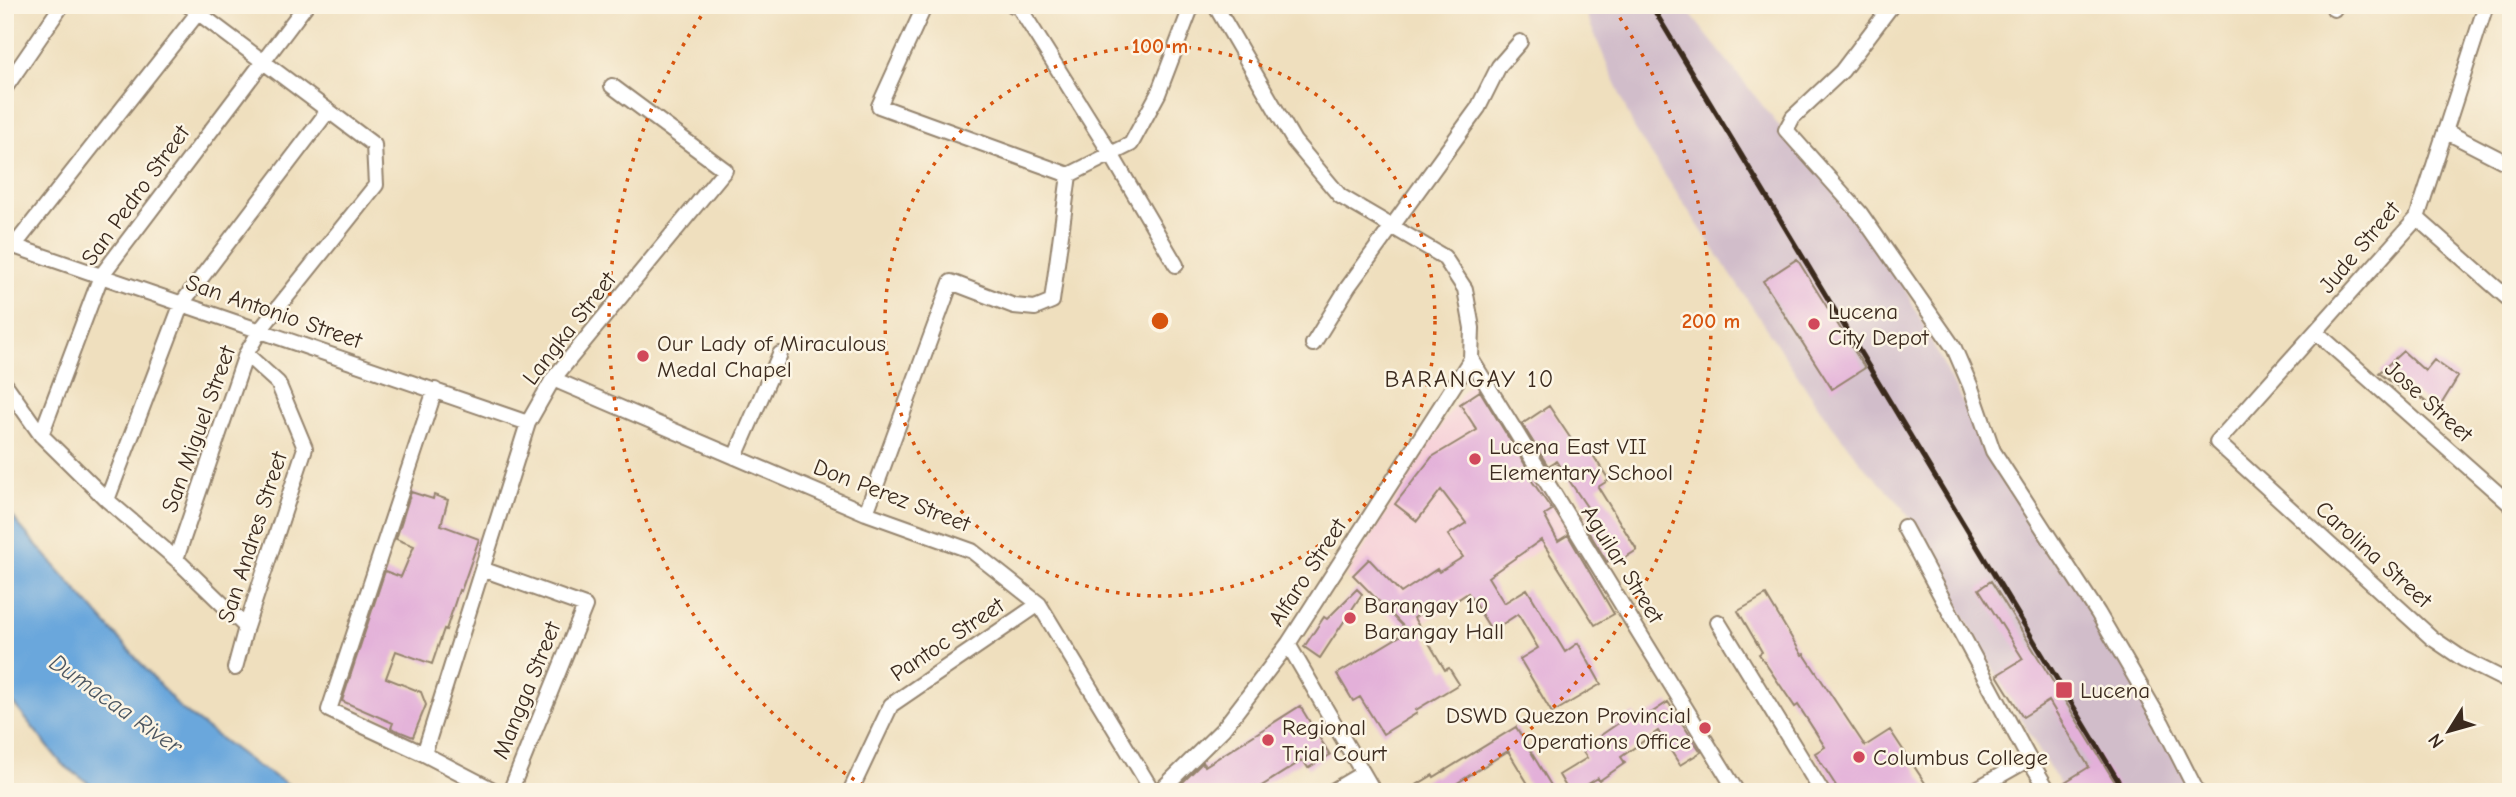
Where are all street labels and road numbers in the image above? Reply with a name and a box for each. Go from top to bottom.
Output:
street label: San Pedro Street [75,119,196,271]
street label: Jude Street [2313,195,2406,299]
street label: Langka Street [517,265,623,390]
street label: San Antonio Street [182,269,367,355]
street label: San Miguel Street [156,341,242,516]
street label: Jose Street [2379,355,2479,449]
street label: San Andres Street [212,447,293,626]
street label: Don Perez Street [810,453,975,538]
street label: Carolina Street [2310,495,2438,615]
street label: Aguilar Street [1576,500,1670,629]
street label: Alfaro Street [1263,512,1353,631]
street label: Pantoc Street [885,591,1010,687]
street label: Mangga Street [487,616,567,763]

